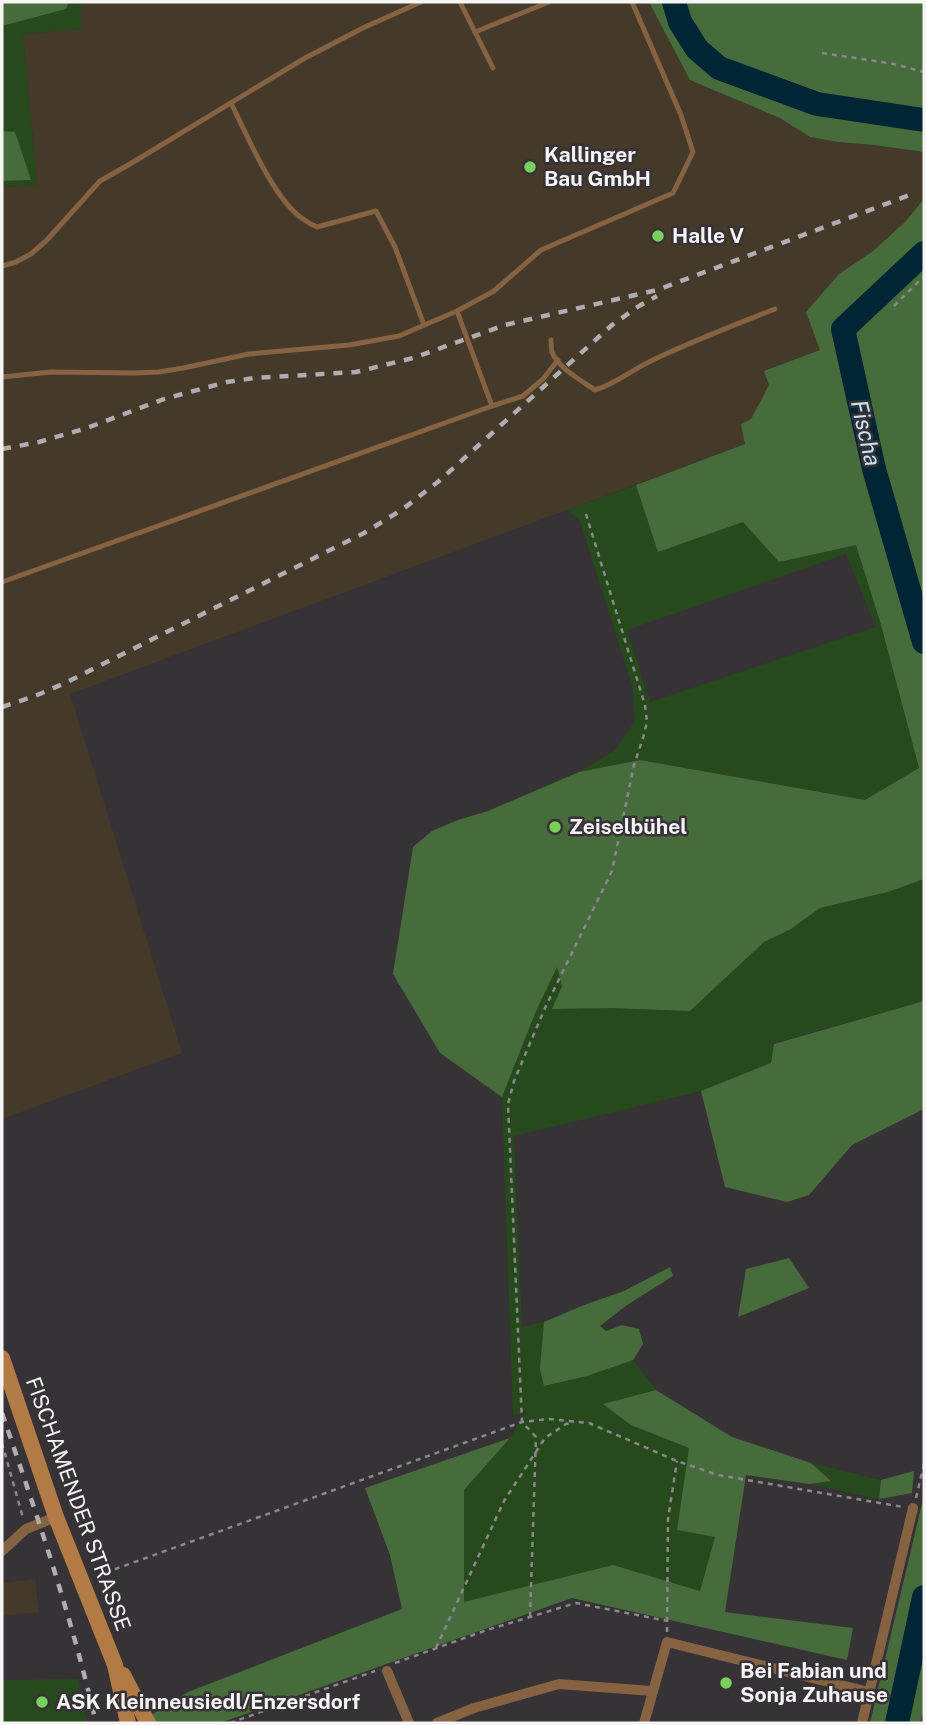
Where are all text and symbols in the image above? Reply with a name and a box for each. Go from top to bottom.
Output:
place label: Kallinger Bau GmbH [544,142,651,191]
marker: Kallinger Bau GmbH [522,159,538,175]
place label: Halle V [672,223,744,248]
marker: Halle V [650,228,666,244]
water label: Fischa [846,397,887,469]
place label: Zeiselbühel [569,814,687,839]
marker: Zeiselbühel [547,819,563,835]
street label: FISCHAMENDER STRASSE [21,1373,136,1634]
place label: Bei Fabian und Sonja Zuhause [740,1658,888,1707]
marker: Bei Fabian und Sonja Zuhause [718,1675,734,1691]
place label: ASK Kleinneusiedl/Enzersdorf [56,1689,360,1714]
marker: ASK Kleinneusiedl/Enzersdorf [34,1694,50,1710]

